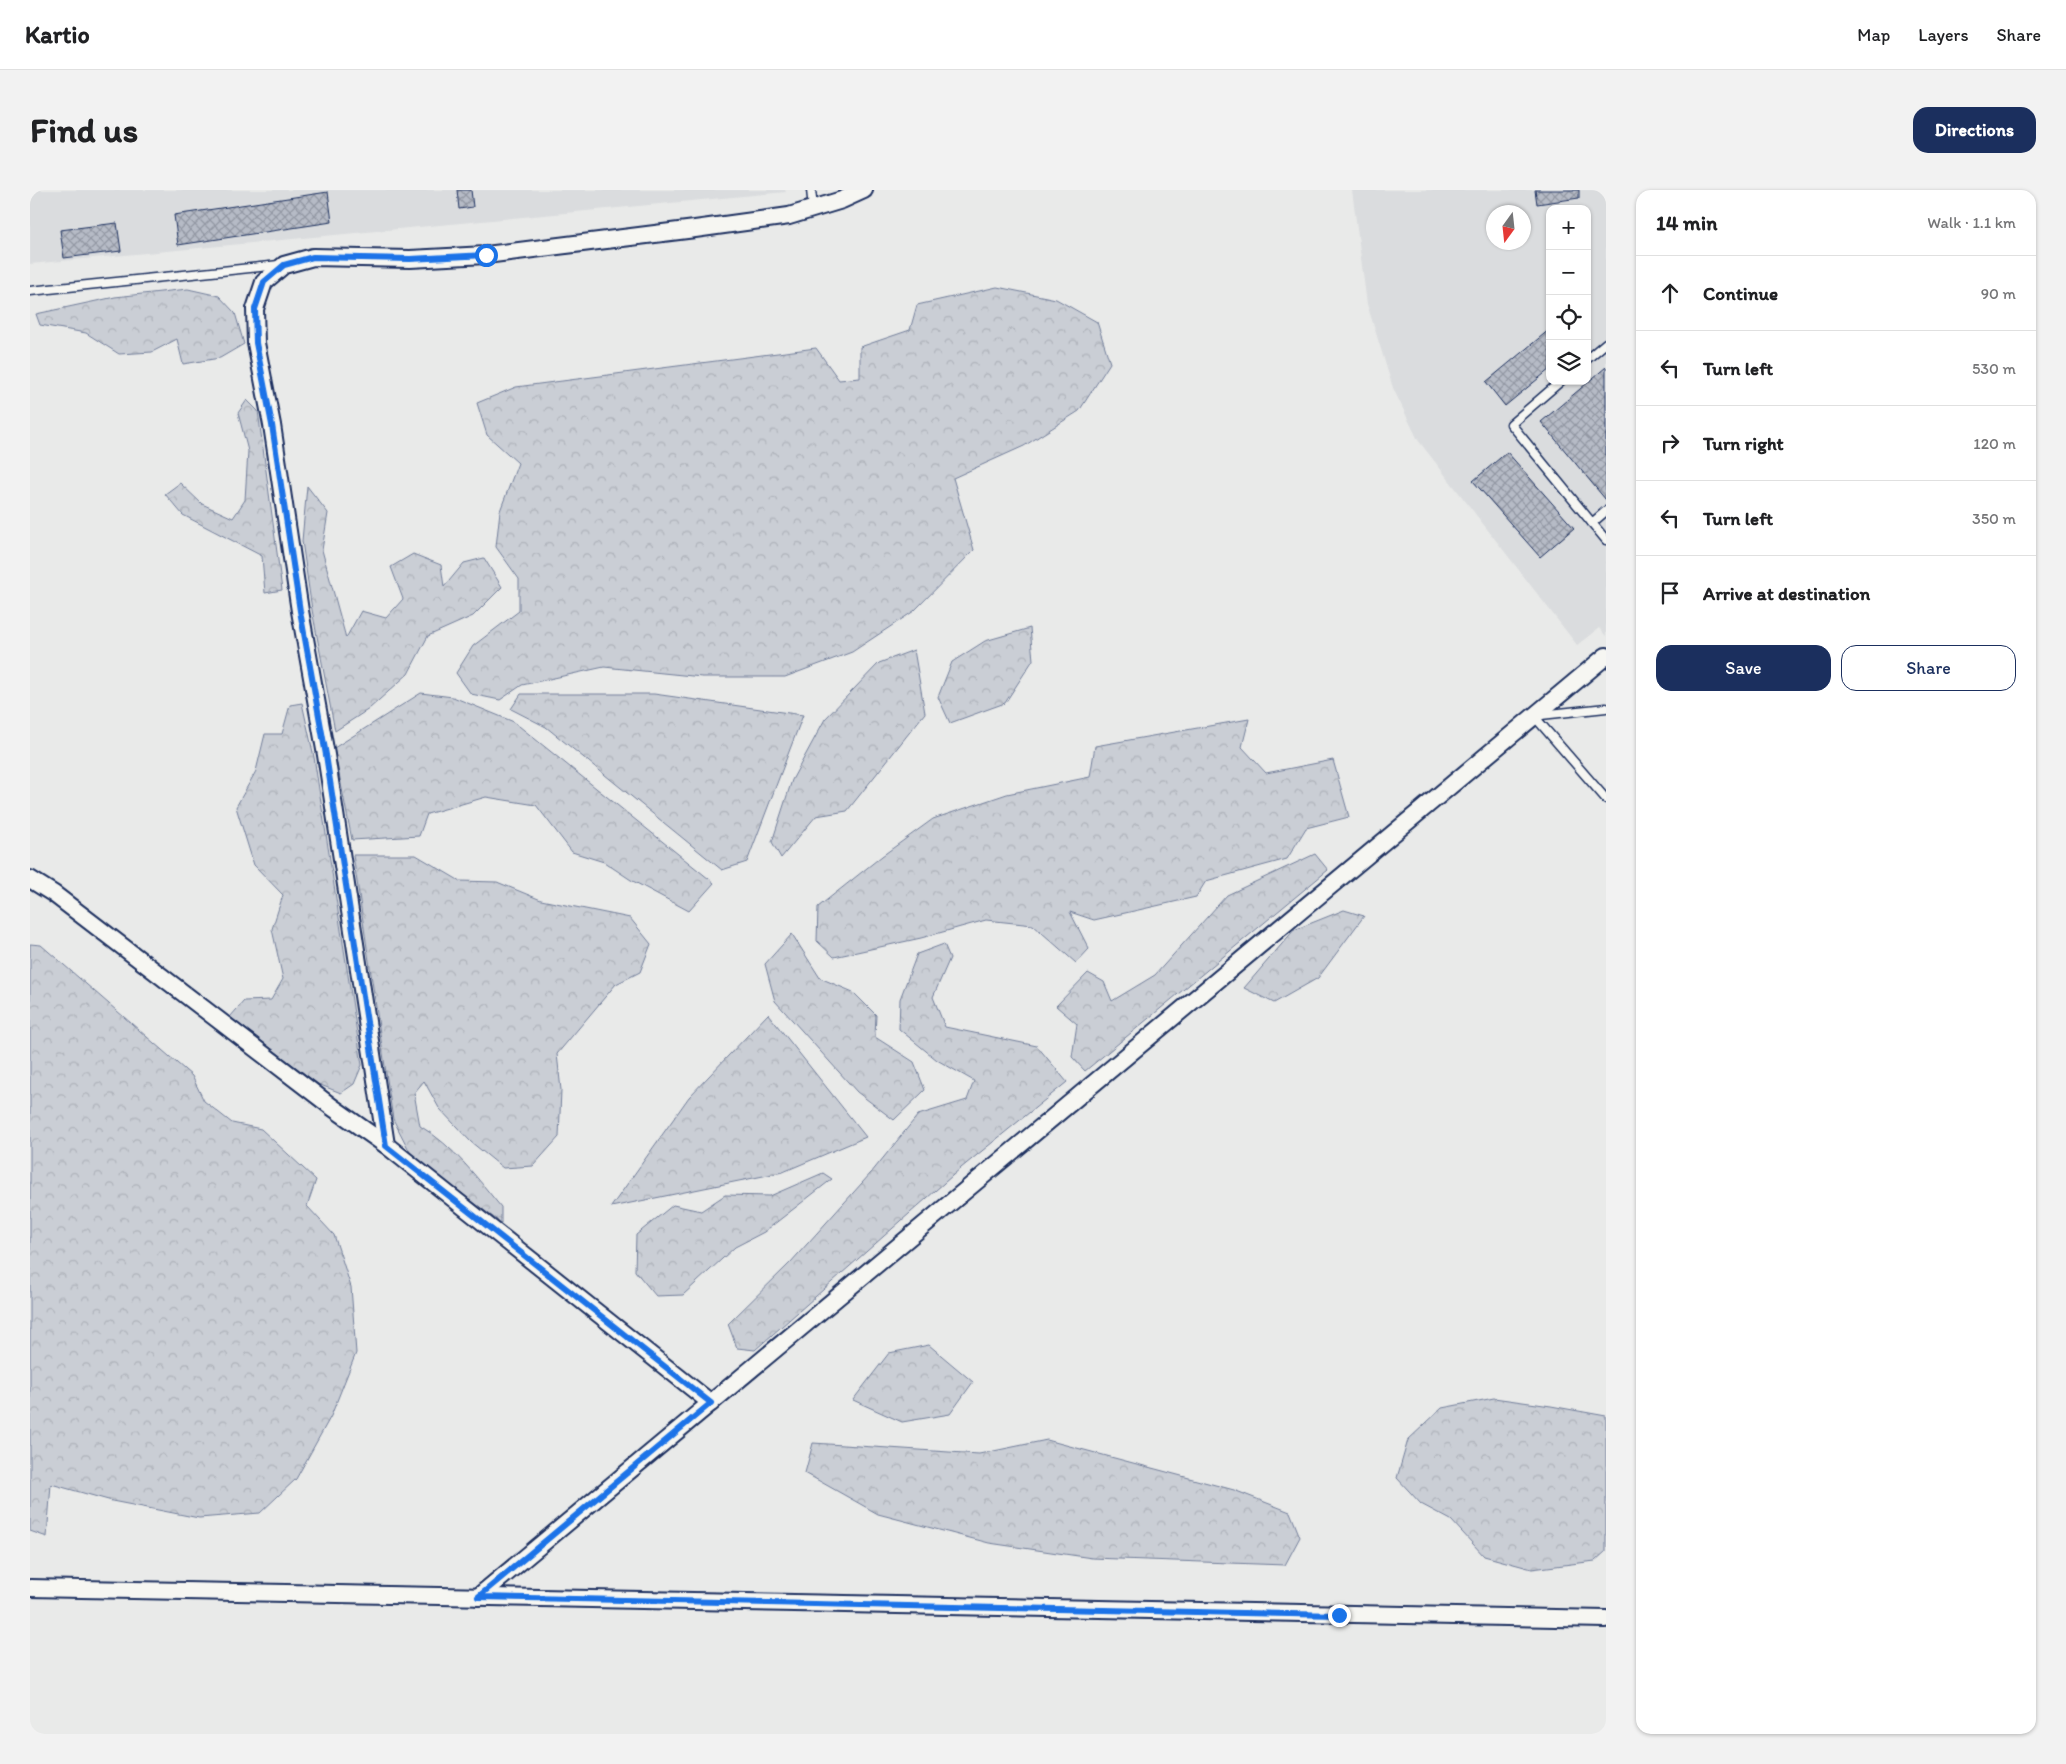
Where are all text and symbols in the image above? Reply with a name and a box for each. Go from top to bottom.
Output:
text: Kartio [25,20,90,49]
text: Map [1857,24,1890,46]
text: Layers [1918,24,1968,46]
text: Share [1996,24,2041,46]
button: Directions [1913,107,2036,153]
text: Find us [30,109,138,151]
north arrow [1486,205,1531,250]
map controls [1546,205,1591,385]
button: + [1546,205,1591,250]
text: 14 min [1656,210,1717,235]
text: Walk · 1.1 km [1927,213,2016,232]
route start [475,244,498,267]
button: − [1546,250,1591,295]
icon: ahead [1656,279,1684,307]
text: Continue [1703,282,1778,305]
text: 90 m [1981,284,2016,303]
button: locate [1546,295,1591,340]
button: layers [1546,340,1591,385]
icon: left [1656,354,1684,382]
text: Turn left [1703,357,1773,380]
text: 530 m [1972,359,2016,378]
icon: right [1656,429,1684,457]
text: Turn right [1703,432,1784,455]
text: 120 m [1973,434,2016,453]
icon: left [1656,504,1684,532]
text: Turn left [1703,507,1773,530]
text: 350 m [1972,509,2016,528]
icon: arrive [1656,579,1684,607]
text: Arrive at destination [1703,582,1870,605]
button: Save [1656,645,1831,691]
button: Share [1841,645,2016,691]
route end [1328,1604,1351,1627]

